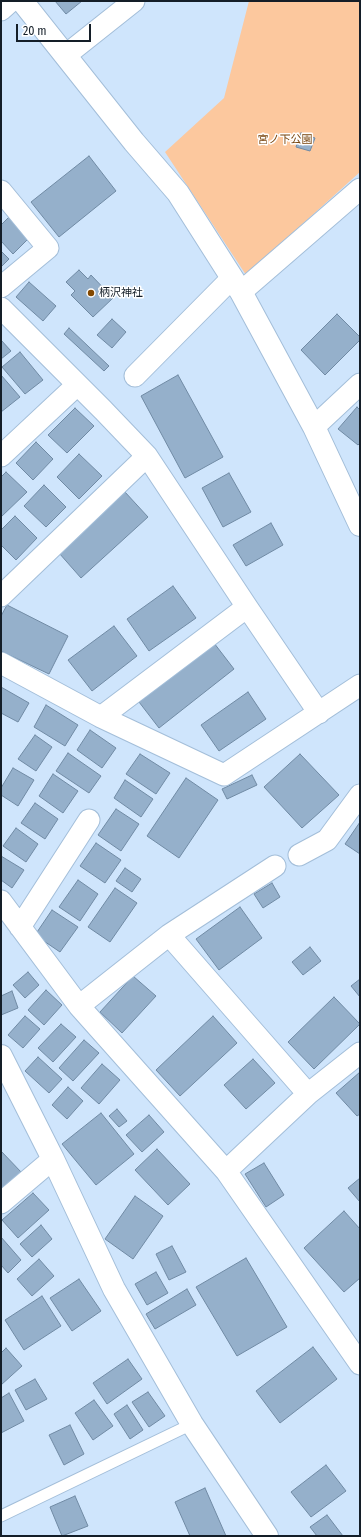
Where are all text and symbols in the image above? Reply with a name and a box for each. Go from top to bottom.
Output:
scale bar [18,16,93,42]
text: 20 m [23,24,47,38]
park label: 宮ノ下公園 [258,133,312,147]
place label: 柄沢神社 [99,286,143,300]
marker: 柄沢神社 [86,288,96,298]

